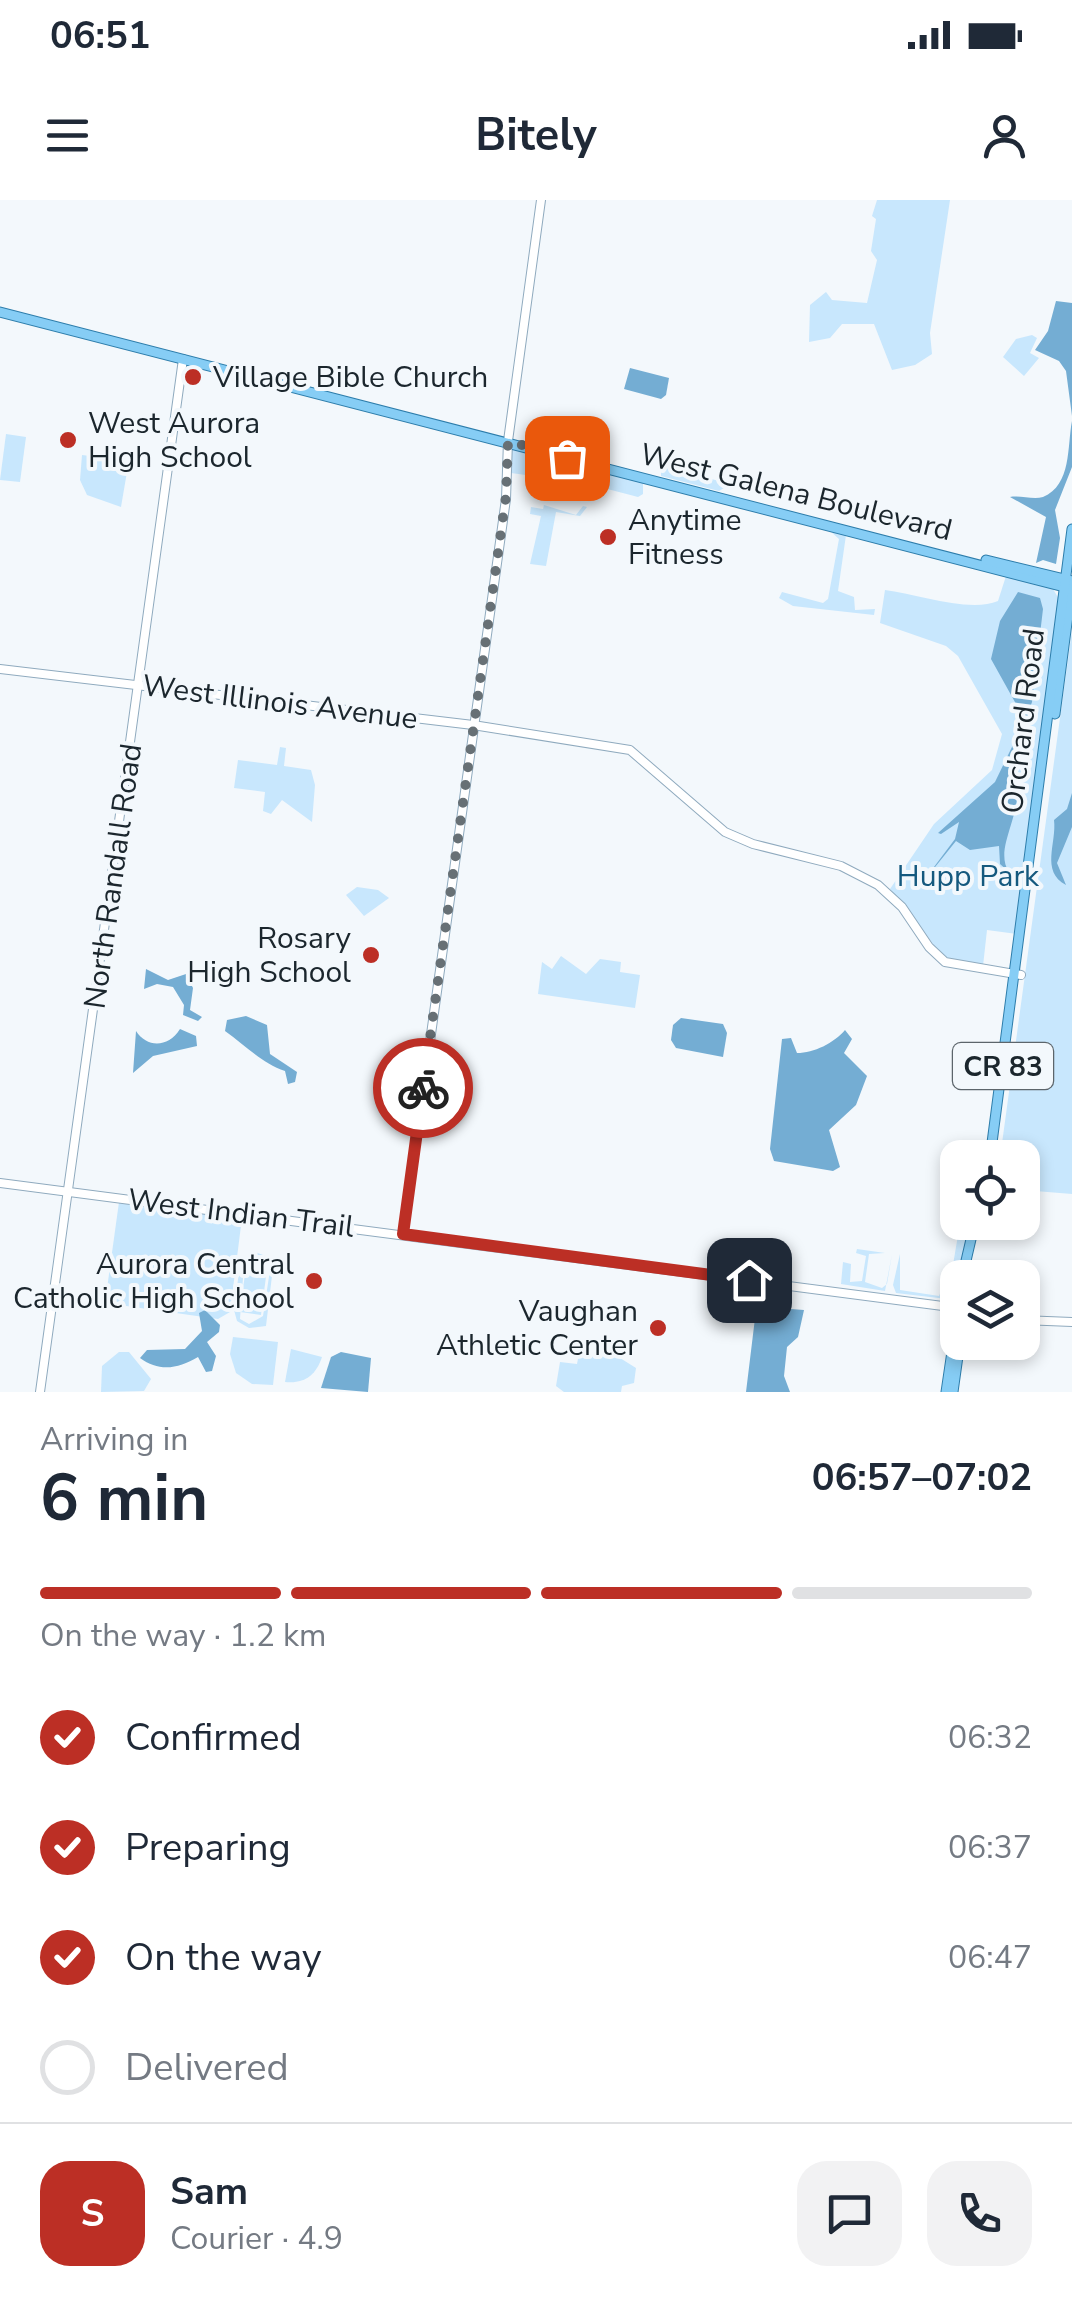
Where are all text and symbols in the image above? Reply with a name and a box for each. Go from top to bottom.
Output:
text: 06:51 [50,10,151,61]
text: Bitely [475,105,597,166]
icon: menu [40,108,95,163]
icon: person [977,108,1032,163]
place label: Village Bible Church [212,357,488,398]
marker: Village Bible Church [182,366,204,388]
place label: West Aurora High School [88,403,260,478]
pin [525,416,610,501]
marker: West Aurora High School [57,429,79,451]
icon: bag [540,431,595,486]
street label: West Galena Boulevard [636,434,956,551]
place label: Anytime Fitness [628,500,742,575]
marker: Anytime Fitness [597,526,619,548]
street label: Orchard Road [992,626,1055,816]
street label: West Illinois Avenue [140,665,420,740]
street label: North Randall Road [75,741,152,1011]
park label: Hupp Park [897,856,1040,897]
place label: Rosary High School [187,918,352,993]
marker: Rosary High School [360,944,382,966]
courier [373,1038,473,1138]
road number: CR 83 [953,1043,1053,1089]
icon: bike [396,1061,451,1116]
map controls [940,1140,1040,1360]
button: locate [940,1140,1040,1240]
street label: West Indian Trail [125,1179,357,1248]
pin [707,1238,792,1323]
place label: Aurora Central Catholic High School [13,1244,294,1319]
icon: home [722,1253,777,1308]
button: layers [940,1260,1040,1360]
marker: Aurora Central Catholic High School [303,1270,325,1292]
place label: Vaughan Athletic Center [436,1291,638,1366]
marker: Vaughan Athletic Center [647,1317,669,1339]
text: Arriving in [40,1418,188,1461]
text: 06:57–07:02 [812,1452,1032,1503]
text: 6 min [40,1454,208,1543]
text: On the way · 1.2 km [40,1614,326,1657]
icon: check [40,1710,95,1765]
text: Confirmed [125,1712,302,1763]
text: 06:32 [948,1716,1032,1759]
icon: check [40,1820,95,1875]
text: Preparing [125,1822,291,1873]
text: 06:37 [948,1826,1032,1869]
icon: check [40,1930,95,1985]
text: On the way [125,1932,321,1983]
text: 06:47 [948,1936,1032,1979]
text: Delivered [125,2042,289,2093]
button: chat [797,2161,902,2266]
button: phone [927,2161,1032,2266]
text: Sam [170,2166,248,2217]
text: S [81,2188,104,2239]
text: Courier · 4.9 [170,2217,343,2260]

